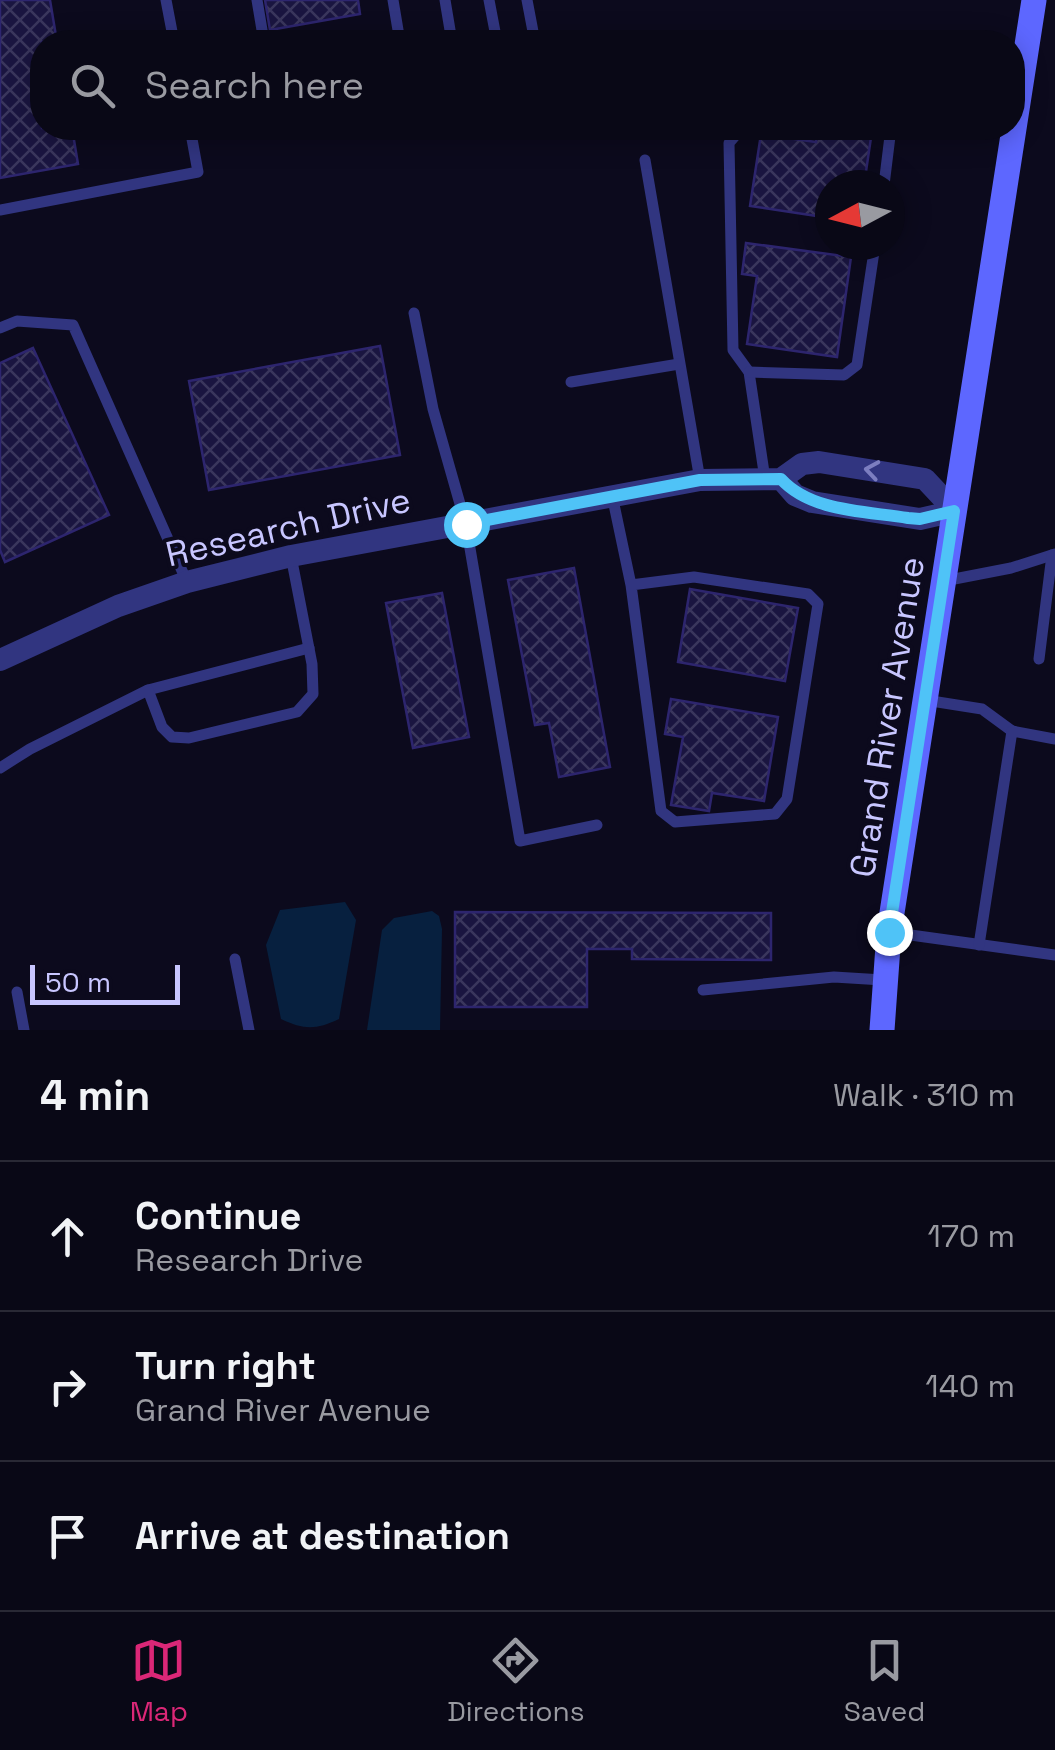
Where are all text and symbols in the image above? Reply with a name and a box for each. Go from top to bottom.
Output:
search box [30,30,1025,140]
icon: search [65,58,120,113]
text: Search here [145,61,364,109]
north arrow [815,170,905,260]
one-way arrow [864,460,881,481]
street label: Research Drive [161,477,415,577]
route start [444,502,490,548]
street label: Grand River Avenue [840,554,934,880]
route end [867,910,913,956]
scale bar [30,960,180,1004]
text: 50 m [45,964,111,1000]
text: 4 min [40,1069,150,1122]
text: Walk · 310 m [833,1075,1015,1115]
text: Continue [135,1192,301,1240]
icon: ahead [40,1209,95,1264]
text: 170 m [928,1216,1015,1256]
text: Research Drive [135,1240,363,1280]
text: Turn right [135,1342,316,1390]
icon: right [40,1359,95,1414]
text: 140 m [925,1366,1015,1406]
text: Grand River Avenue [135,1390,431,1430]
icon: arrive [40,1509,95,1564]
text: Arrive at destination [135,1512,510,1560]
tab: Map [130,1633,188,1729]
tab: Directions [447,1633,584,1729]
tab: Saved [844,1633,925,1729]

